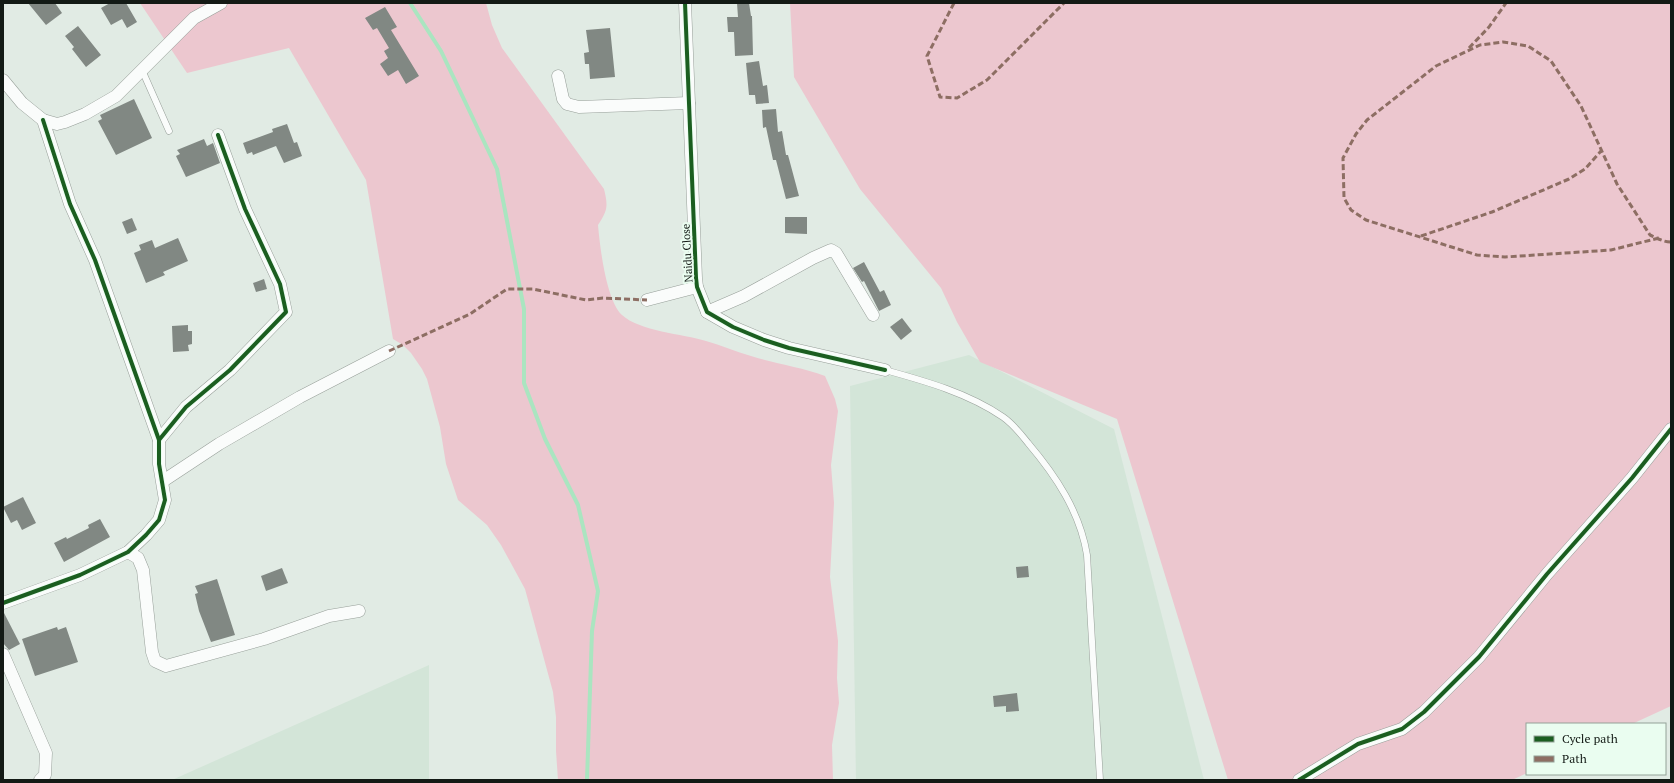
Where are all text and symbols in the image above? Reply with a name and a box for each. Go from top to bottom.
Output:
street label: Naidu Close [678,223,696,283]
legend [1526,723,1666,775]
text: Cycle path [1562,731,1618,746]
text: Path [1562,751,1587,766]

